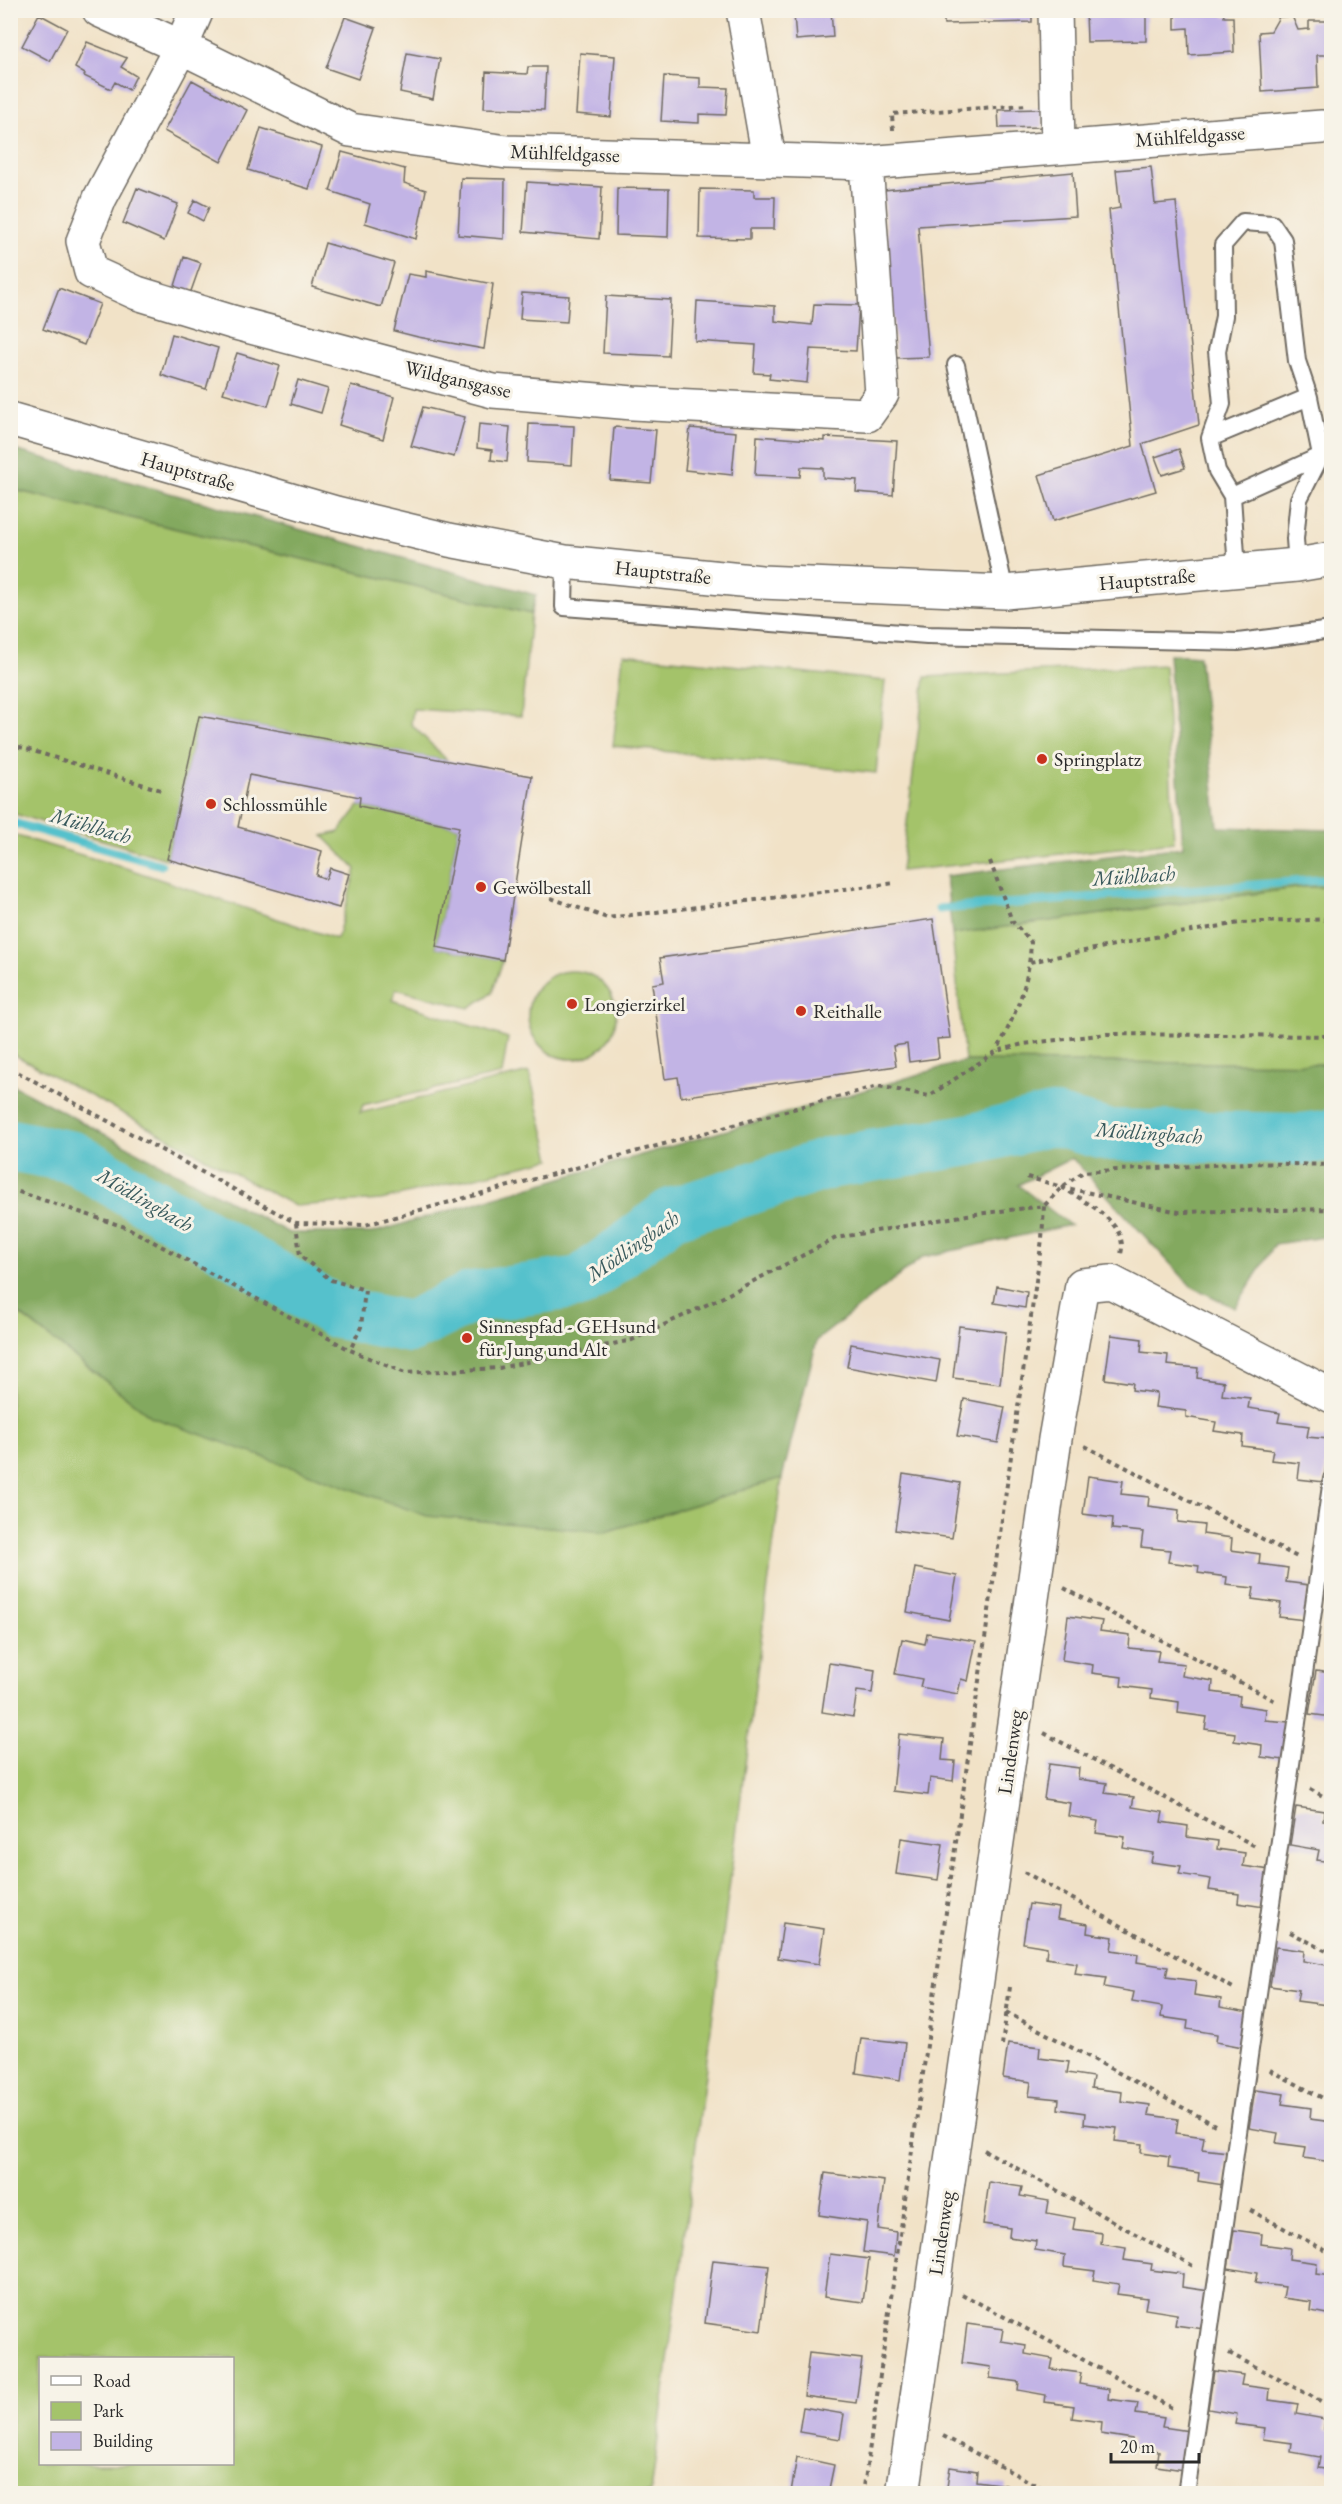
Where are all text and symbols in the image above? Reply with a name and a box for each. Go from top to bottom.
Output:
street label: Mühlfeldgasse [1134,119,1246,153]
street label: Mühlfeldgasse [510,138,620,168]
street label: Wildgansgasse [402,354,514,404]
street label: Hauptstraße [138,445,238,497]
street label: Hauptstraße [614,554,713,590]
street label: Hauptstraße [1098,562,1196,596]
place label: Springplatz [1054,746,1142,772]
marker: Springplatz [1035,752,1049,766]
place label: Schlossmühle [223,791,328,817]
marker: Schlossmühle [204,797,218,811]
water label: Mühlbach [46,801,135,850]
water label: Mühlbach [1090,859,1176,892]
place label: Gewölbestall [493,874,592,900]
marker: Gewölbestall [474,880,488,894]
place label: Longierzirkel [584,991,686,1017]
marker: Longierzirkel [565,997,579,1011]
place label: Reithalle [813,998,882,1024]
marker: Reithalle [794,1004,808,1018]
water label: Mödlingbach [1093,1115,1203,1150]
water label: Mödlingbach [91,1160,198,1238]
water label: Mödlingbach [580,1204,684,1288]
place label: Sinnespfad - GEHsund für Jung und Alt [479,1313,657,1362]
marker: Sinnespfad - GEHsund für Jung und Alt [460,1331,474,1345]
street label: Lindenweg [991,1708,1029,1796]
street label: Lindenweg [922,2189,960,2277]
legend [39,2357,234,2465]
text: Road [93,2369,132,2392]
text: Park [93,2399,124,2422]
scale bar [1111,2426,1200,2464]
text: Building [93,2429,153,2452]
text: 20 m [1120,2435,1155,2458]

